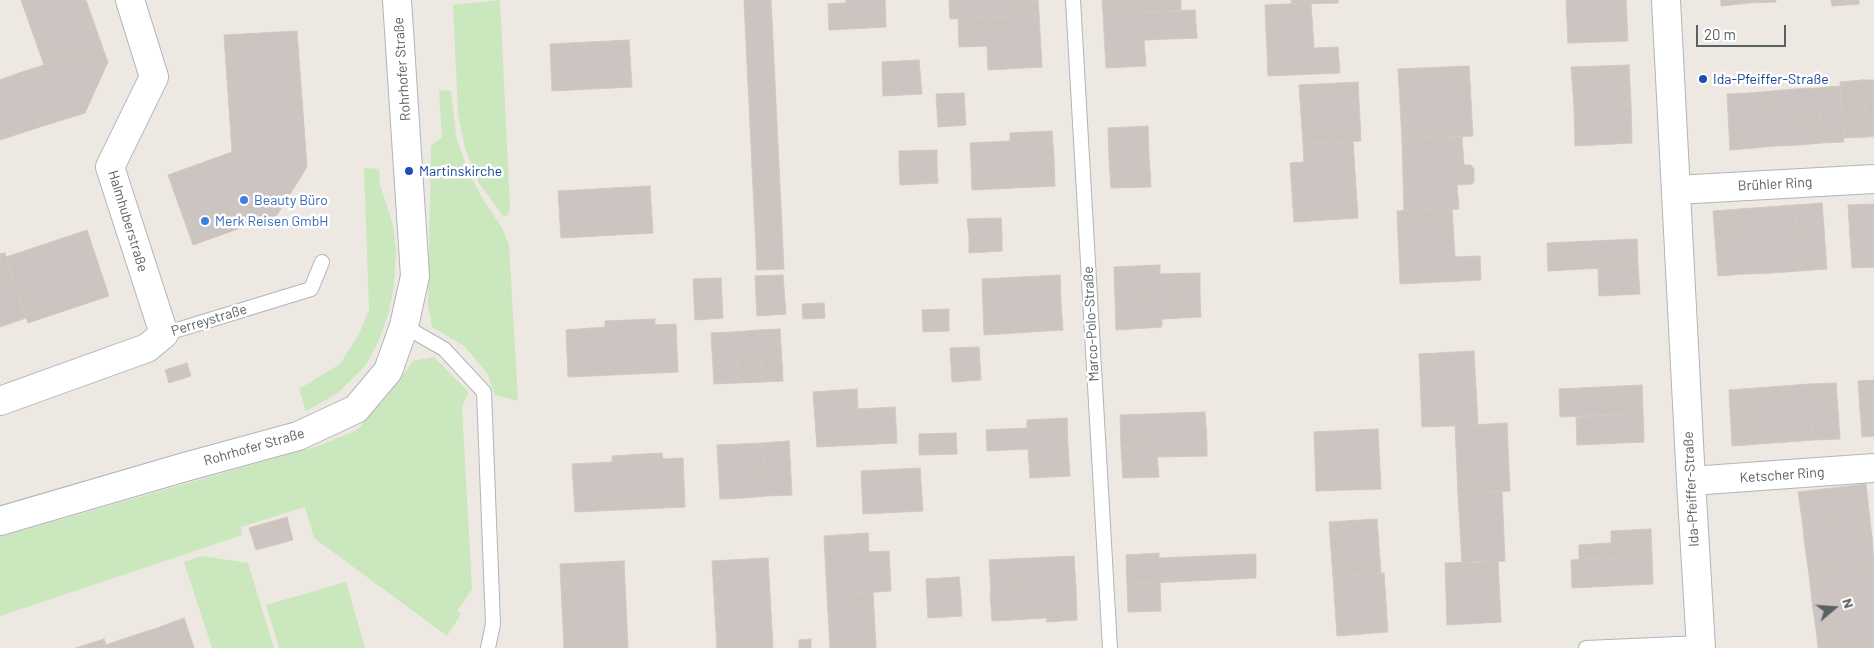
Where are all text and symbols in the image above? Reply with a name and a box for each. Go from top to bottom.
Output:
scale bar [1699,15,1789,47]
street label: Rohrhofer Straße [390,16,414,122]
text: 20 m [1704,25,1736,43]
place label: Ida-Pfeiffer-Straße [1713,71,1829,87]
marker: Ida-Pfeiffer-Straße [1697,73,1709,85]
place label: Martinskirche [419,163,502,179]
marker: Martinskirche [403,165,415,177]
street label: Halmhuberstraße [105,168,151,274]
street label: Brühler Ring [1737,174,1813,194]
place label: Beauty Büro [254,192,328,208]
marker: Beauty Büro [238,194,250,206]
place label: Merk Reisen GmbH [215,213,328,229]
marker: Merk Reisen GmbH [199,215,211,227]
street label: Marco-Polo-Straße [1080,266,1102,382]
street label: Perreystraße [169,301,249,339]
street label: Rohrhofer Straße [202,425,306,469]
street label: Ida-Pfeiffer-Straße [1680,431,1702,547]
street label: Ketscher Ring [1739,464,1825,486]
north arrow [1809,583,1859,633]
text: N [1839,596,1858,610]

